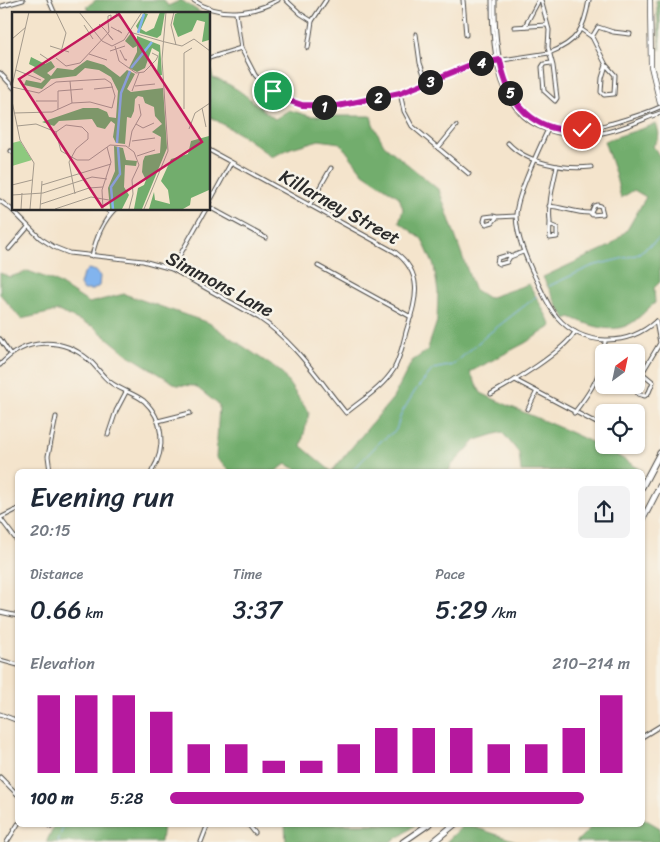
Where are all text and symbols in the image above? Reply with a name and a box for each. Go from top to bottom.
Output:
inset map [12,12,210,210]
pin: 4 [468,50,494,76]
text: 4 [477,51,486,76]
pin [252,70,294,112]
pin: 3 [418,70,442,94]
text: 3 [427,70,434,95]
icon: arrive [259,77,287,105]
pin: 5 [498,80,522,106]
text: 5 [506,81,515,106]
pin: 2 [366,86,390,110]
text: 2 [374,86,383,111]
pin: 1 [312,94,336,120]
text: 1 [321,95,328,120]
pin [561,109,603,151]
icon: check [568,116,596,144]
street label: Killarney Street [273,160,407,254]
street label: Simmons Lane [160,242,280,326]
north arrow [595,344,645,394]
map controls [595,344,645,454]
button: locate [595,404,645,454]
text: Evening run [30,472,174,521]
button: share [578,486,630,538]
text: 20:15 [30,516,71,545]
text: Distance [30,562,83,587]
text: Time [233,562,262,587]
text: Pace [435,562,465,587]
text: 0.66 [30,587,82,632]
text: 3:37 [233,587,282,632]
text: 5:29 [435,587,488,632]
text: km [82,601,104,626]
text: /km [488,601,517,626]
text: Elevation [30,649,95,678]
text: 210–214 m [552,649,630,678]
text: 100 m [30,784,74,813]
text: 5:28 [110,784,144,813]

